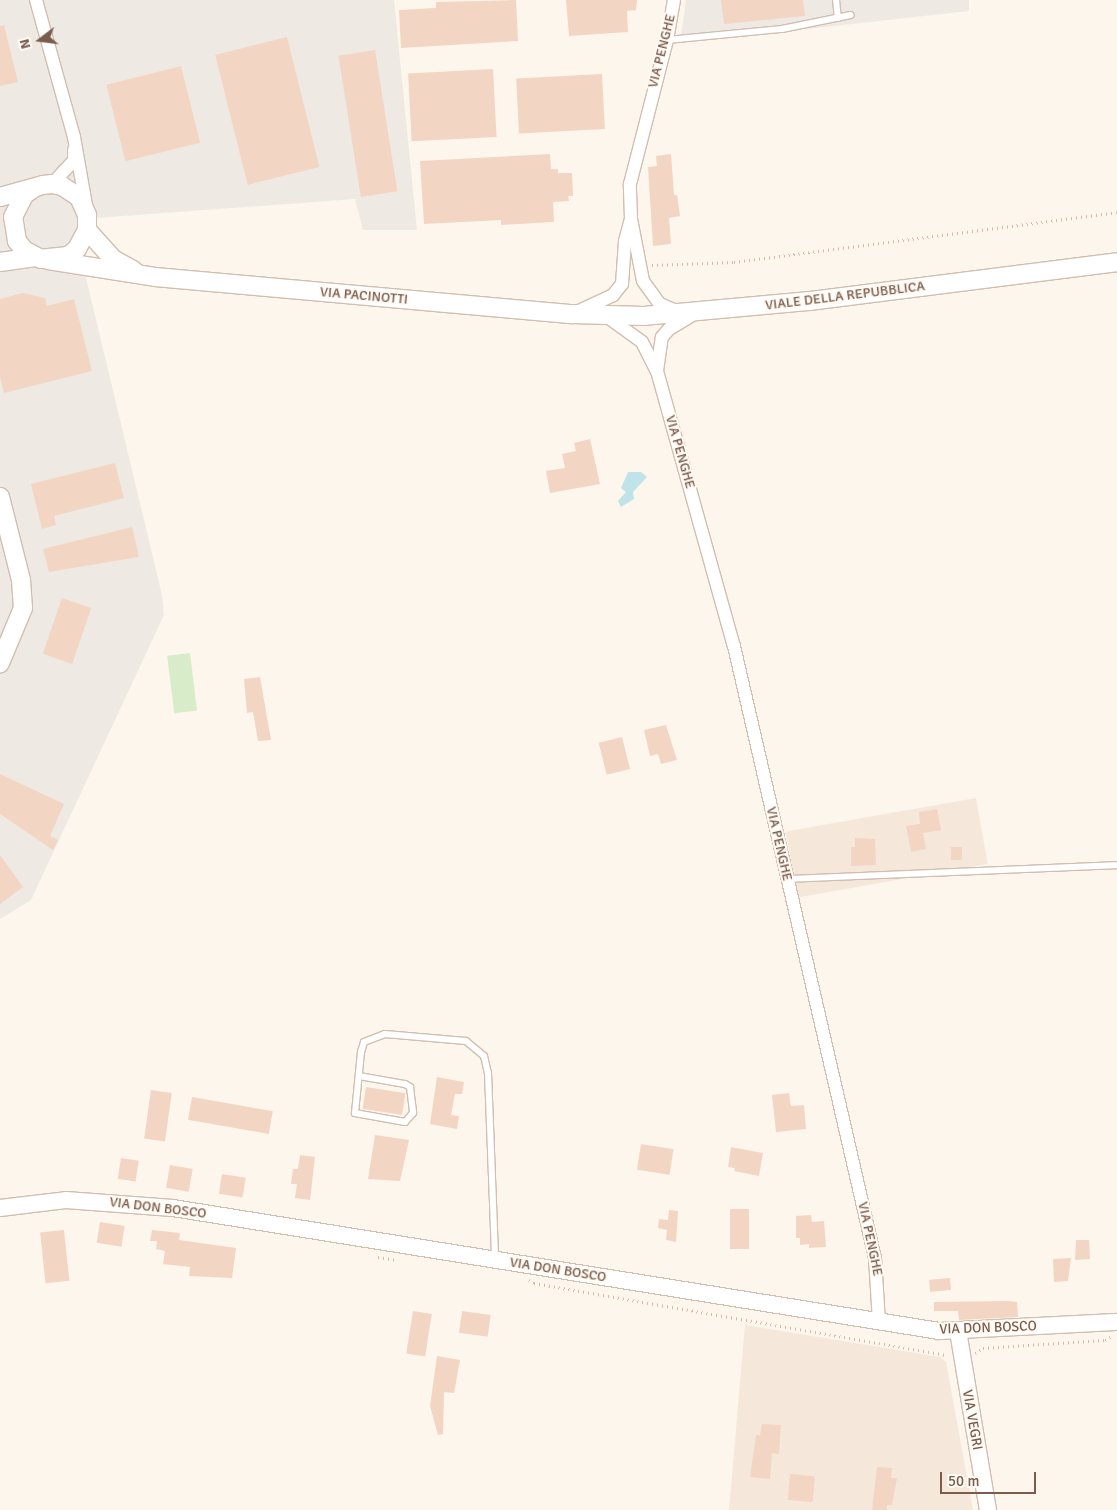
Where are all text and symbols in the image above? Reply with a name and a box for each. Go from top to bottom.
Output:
street label: VIA PENGHE [645,12,679,90]
north arrow [15,15,65,65]
text: N [16,37,35,51]
street label: VIALE DELLA REPUBBLICA [764,278,926,314]
street label: VIA PACINOTTI [319,284,409,308]
street label: VIA PENGHE [662,413,698,491]
street label: VIA PENGHE [762,805,796,883]
street label: VIA DON BOSCO [109,1194,207,1222]
street label: VIA PENGHE [854,1200,886,1278]
street label: VIA DON BOSCO [509,1254,607,1286]
street label: VIA DON BOSCO [939,1318,1037,1338]
street label: VIA VEGRI [958,1388,986,1452]
scale bar [942,1462,1038,1494]
text: 50 m [948,1472,979,1490]

